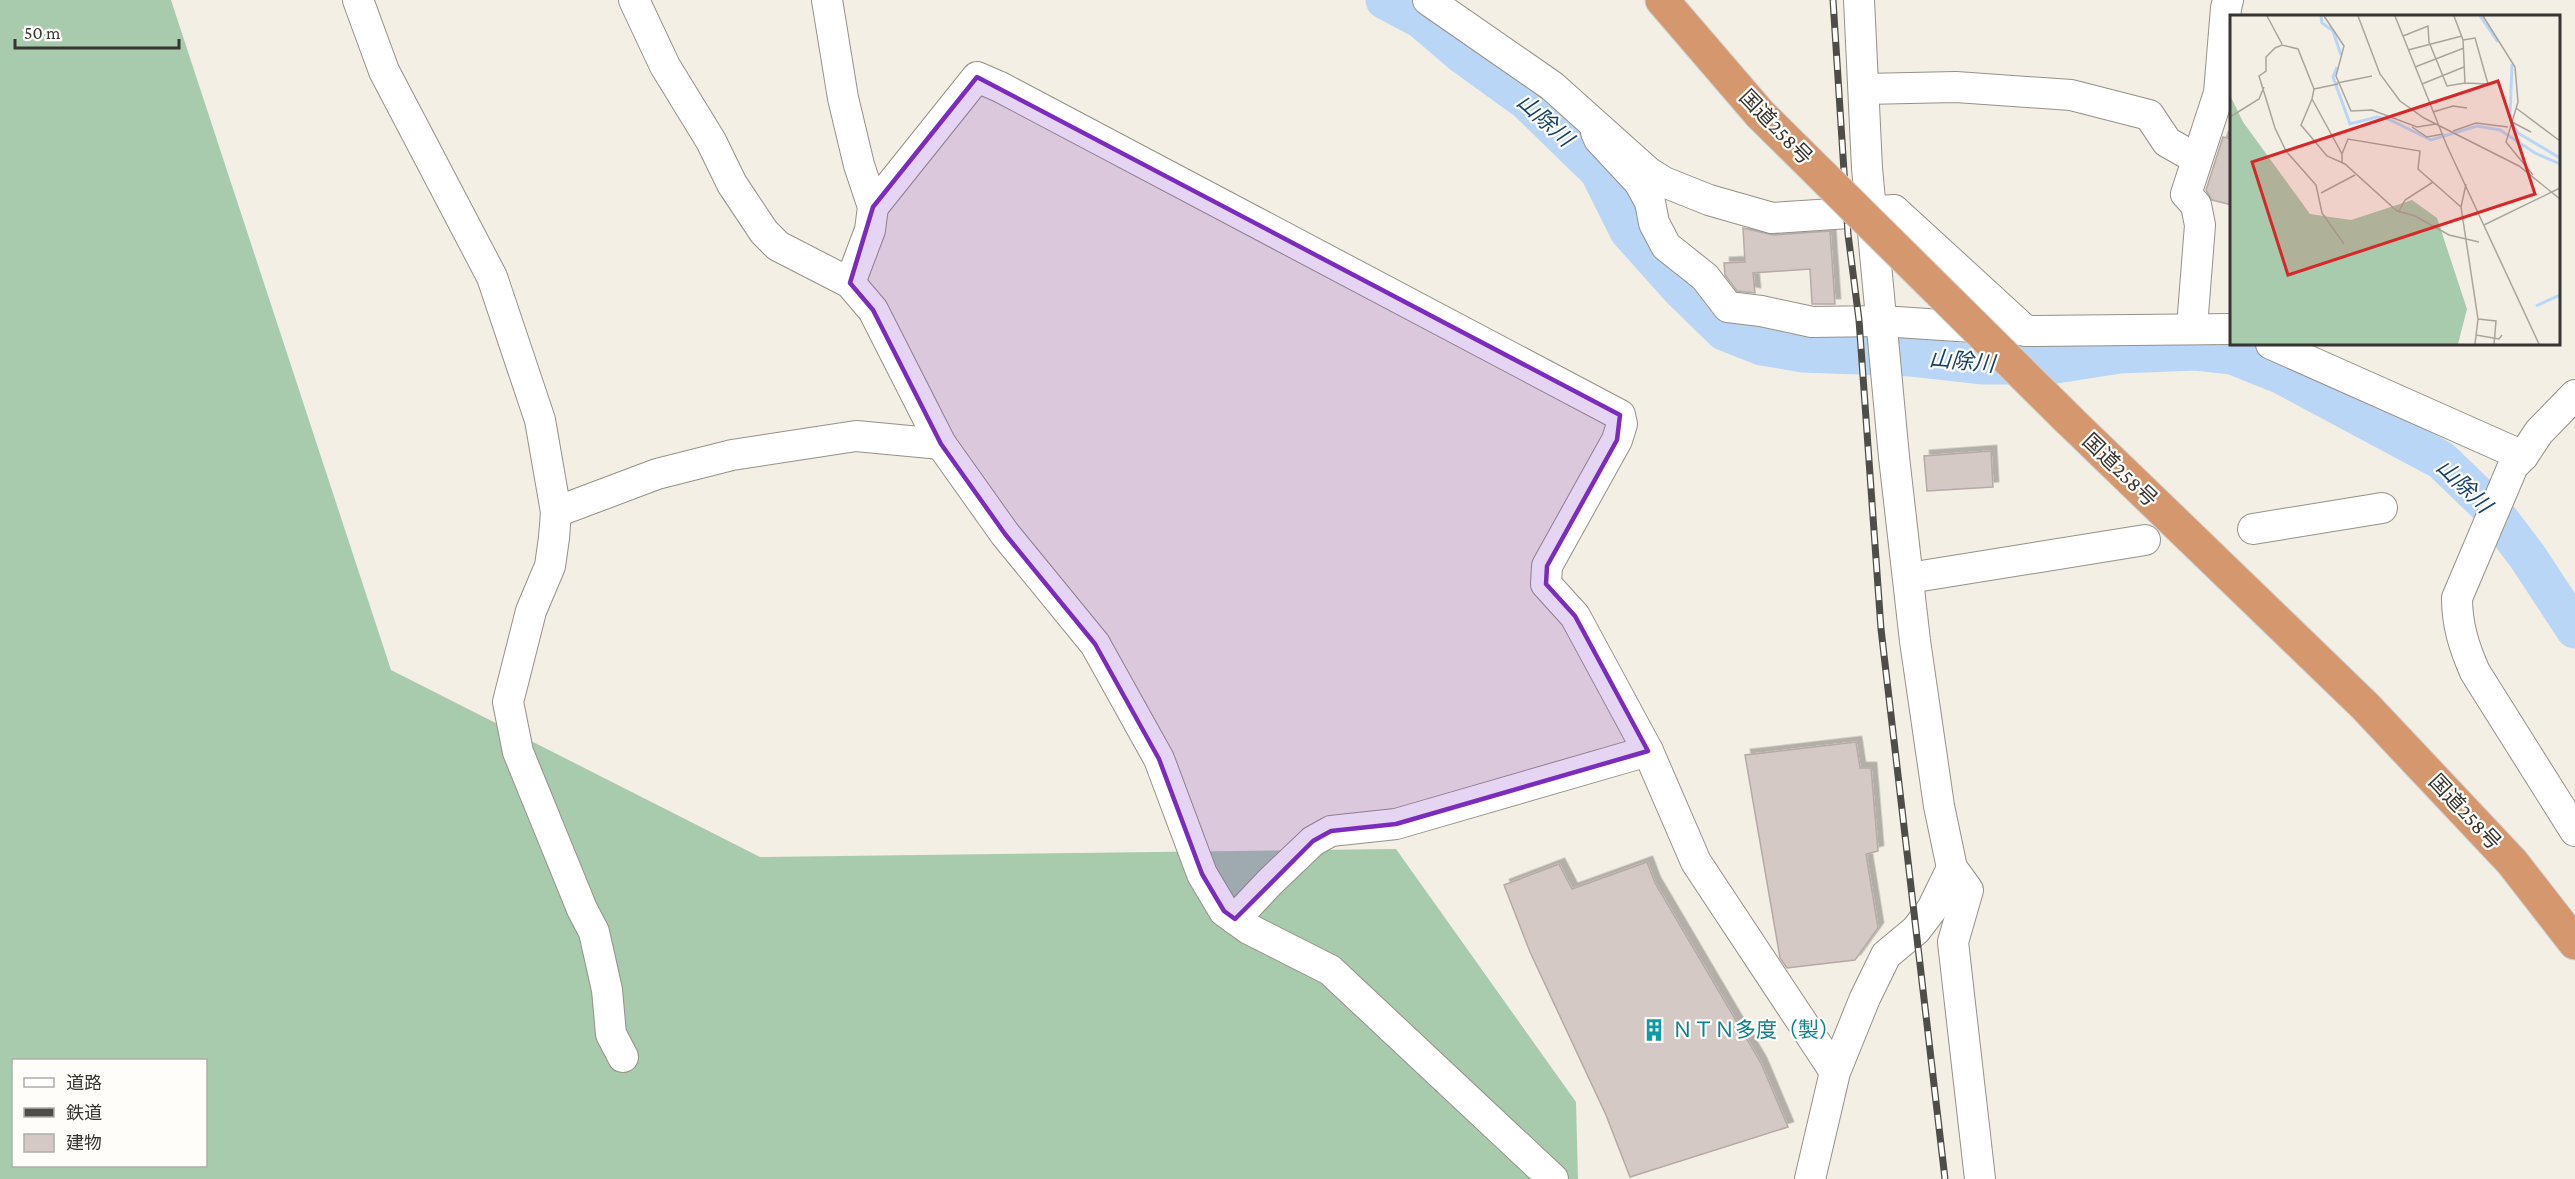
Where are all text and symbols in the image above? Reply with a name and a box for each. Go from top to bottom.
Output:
scale bar [15,12,178,50]
inset map [2230,15,2560,345]
text: 50 m [24,23,61,43]
street label: 国道258号 [1735,85,1817,169]
water label: 山除川 [1512,89,1579,153]
water label: 山除川 [1928,346,1998,377]
street label: 国道258号 [2078,429,2162,511]
water label: 山除川 [2432,454,2498,519]
street label: 国道258号 [2424,769,2506,855]
building icon: ＮＴＮ多度（製） [1641,1017,1667,1043]
place label: ＮＴＮ多度（製） [1672,1018,1840,1042]
legend [12,1059,207,1167]
text: 道路 [66,1073,102,1093]
text: 鉄道 [66,1103,102,1123]
text: 建物 [66,1133,102,1153]

